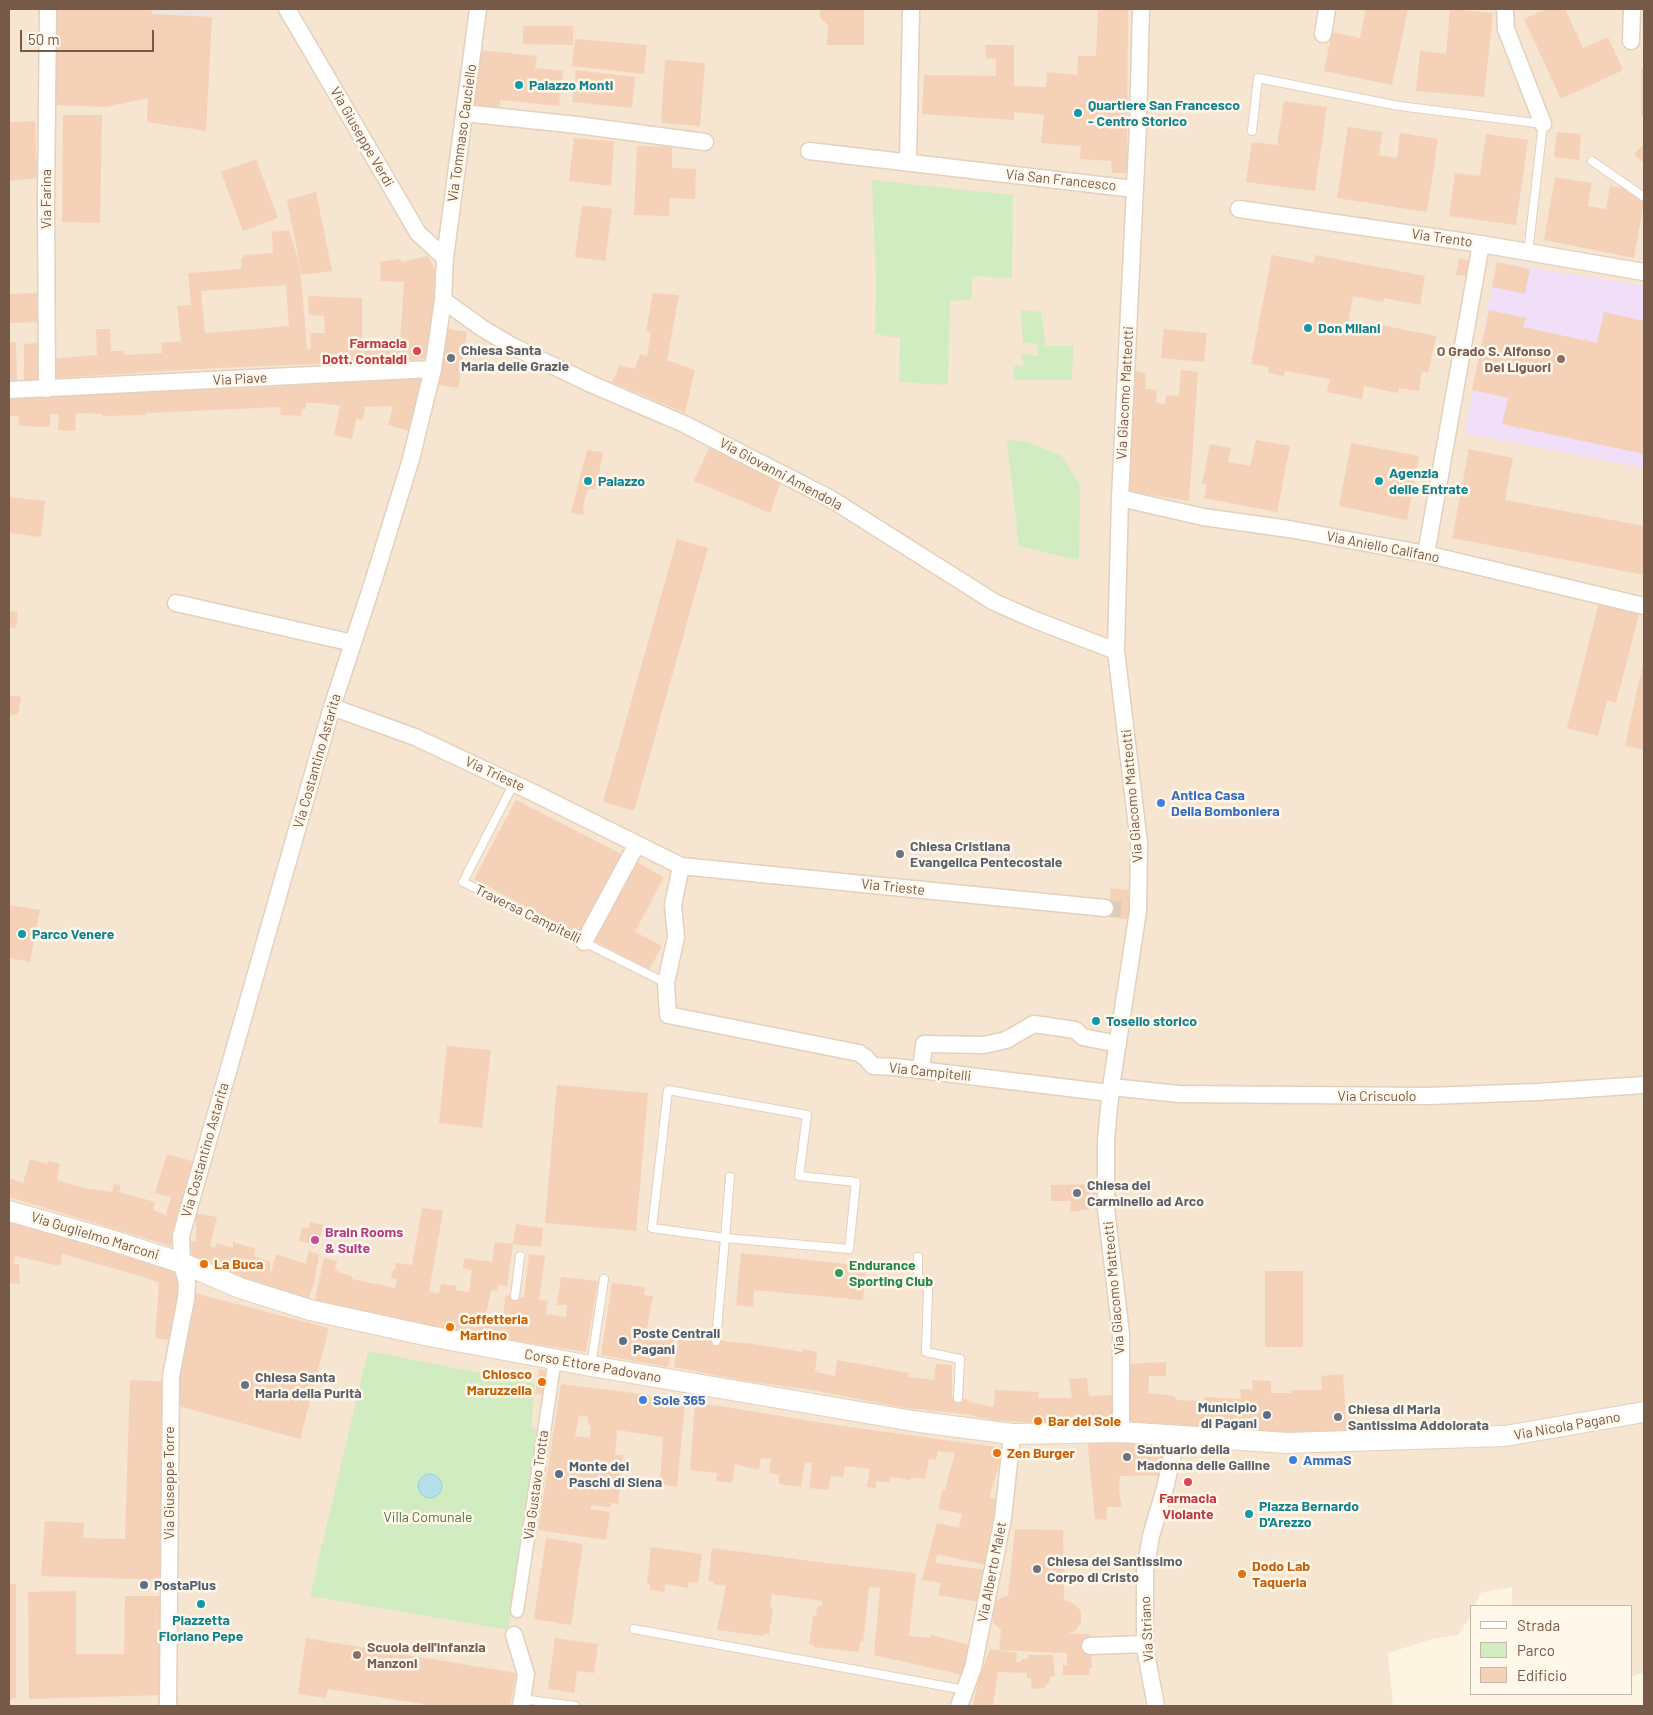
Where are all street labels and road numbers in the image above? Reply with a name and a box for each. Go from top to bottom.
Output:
street label: Via Tommaso Cauciello [444,63,480,203]
street label: Via Giuseppe Verdi [327,84,397,190]
street label: Via San Francesco [1005,166,1117,194]
street label: Via Farina [38,169,54,229]
street label: Via Trento [1410,225,1474,251]
street label: Via Giacomo Matteotti [1113,326,1137,460]
street label: Via Piave [212,369,268,389]
street label: Via Giovanni Amendola [717,434,845,514]
street label: Via Aniello Califano [1325,528,1441,566]
street label: Via Costantino Astarita [290,692,344,830]
street label: Via Giacomo Matteotti [1118,729,1146,863]
street label: Via Trieste [462,753,528,795]
street label: Via Trieste [860,875,926,899]
street label: Traversa Campitelli [472,881,584,947]
street label: Via Campitelli [888,1059,972,1085]
street label: Via Costantino Astarita [178,1081,232,1219]
street label: Via Criscuolo [1338,1088,1416,1104]
street label: Via Guglielmo Marconi [29,1209,161,1263]
street label: Via Giacomo Matteotti [1100,1221,1128,1355]
street label: Corso Ettore Padovano [523,1346,663,1386]
street label: Via Nicola Pagano [1512,1408,1622,1444]
street label: Via Giuseppe Torre [161,1426,177,1540]
street label: Via Gustavo Trotta [520,1429,552,1541]
street label: Via Alberto Malet [974,1520,1010,1624]
street label: Via Striano [1137,1596,1157,1662]

